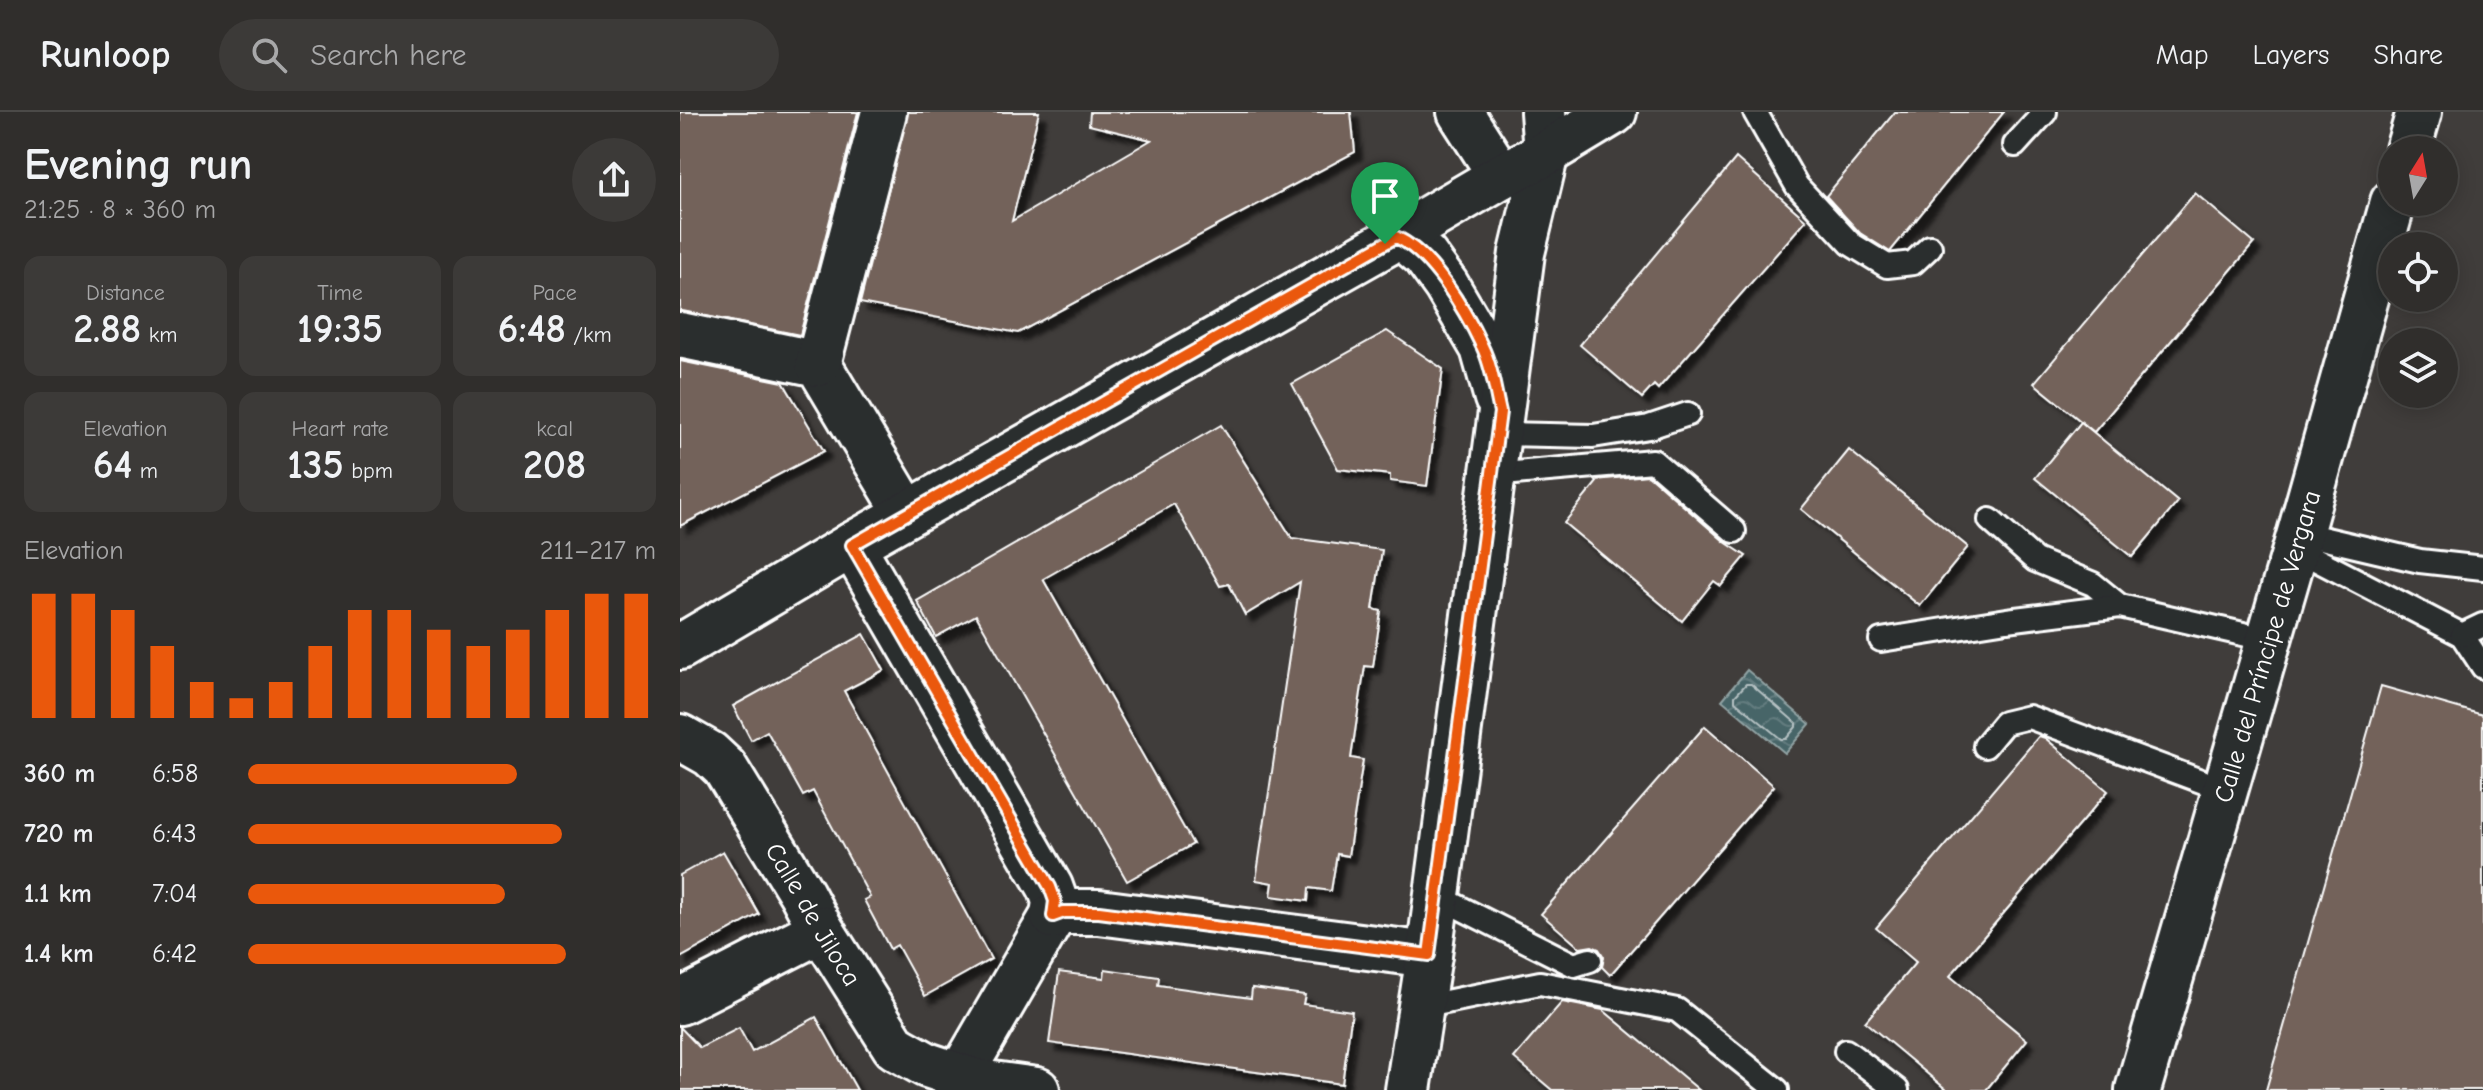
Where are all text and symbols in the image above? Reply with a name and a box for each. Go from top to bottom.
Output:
search box [219,19,779,91]
text: Runloop [40,33,171,77]
icon: search [247,33,291,77]
text: Search here [311,38,467,73]
text: Map [2156,39,2209,71]
text: Layers [2253,39,2329,71]
text: Share [2373,39,2443,71]
north arrow [2378,136,2458,216]
map controls [2378,136,2458,408]
button: share [572,138,656,222]
text: Evening run [24,139,252,190]
pin [1351,162,1419,244]
icon: arrive [1363,174,1407,218]
text: 21:25 · 8 × 360 m [24,195,216,225]
button: locate [2378,232,2458,312]
text: Distance [86,280,165,306]
text: Time [317,280,363,306]
text: Pace [532,280,577,306]
text: 2.88 [73,306,141,352]
text: 19:35 [297,306,383,352]
text: 6:48 [498,306,566,352]
text: km [141,322,177,348]
text: /km [566,322,612,348]
button: layers [2378,328,2458,408]
text: Elevation [83,416,167,442]
text: Heart rate [291,416,388,442]
text: kcal [536,416,573,442]
text: 64 [93,442,132,488]
text: 135 [287,442,344,488]
text: 208 [523,442,586,488]
text: m [132,458,158,484]
text: bpm [344,458,393,484]
street label: Calle del Príncipe de Vergara [2208,487,2327,806]
text: Elevation [24,536,124,566]
text: 211–217 m [540,536,656,566]
text: 360 m [24,759,95,789]
text: 6:58 [152,759,198,789]
text: 720 m [24,819,93,849]
text: 6:43 [152,819,197,849]
street label: Calle de Jiloca [758,838,867,992]
text: 1.1 km [24,879,92,909]
text: 7:04 [152,879,197,909]
text: 1.4 km [24,939,94,969]
text: 6:42 [152,939,197,969]

